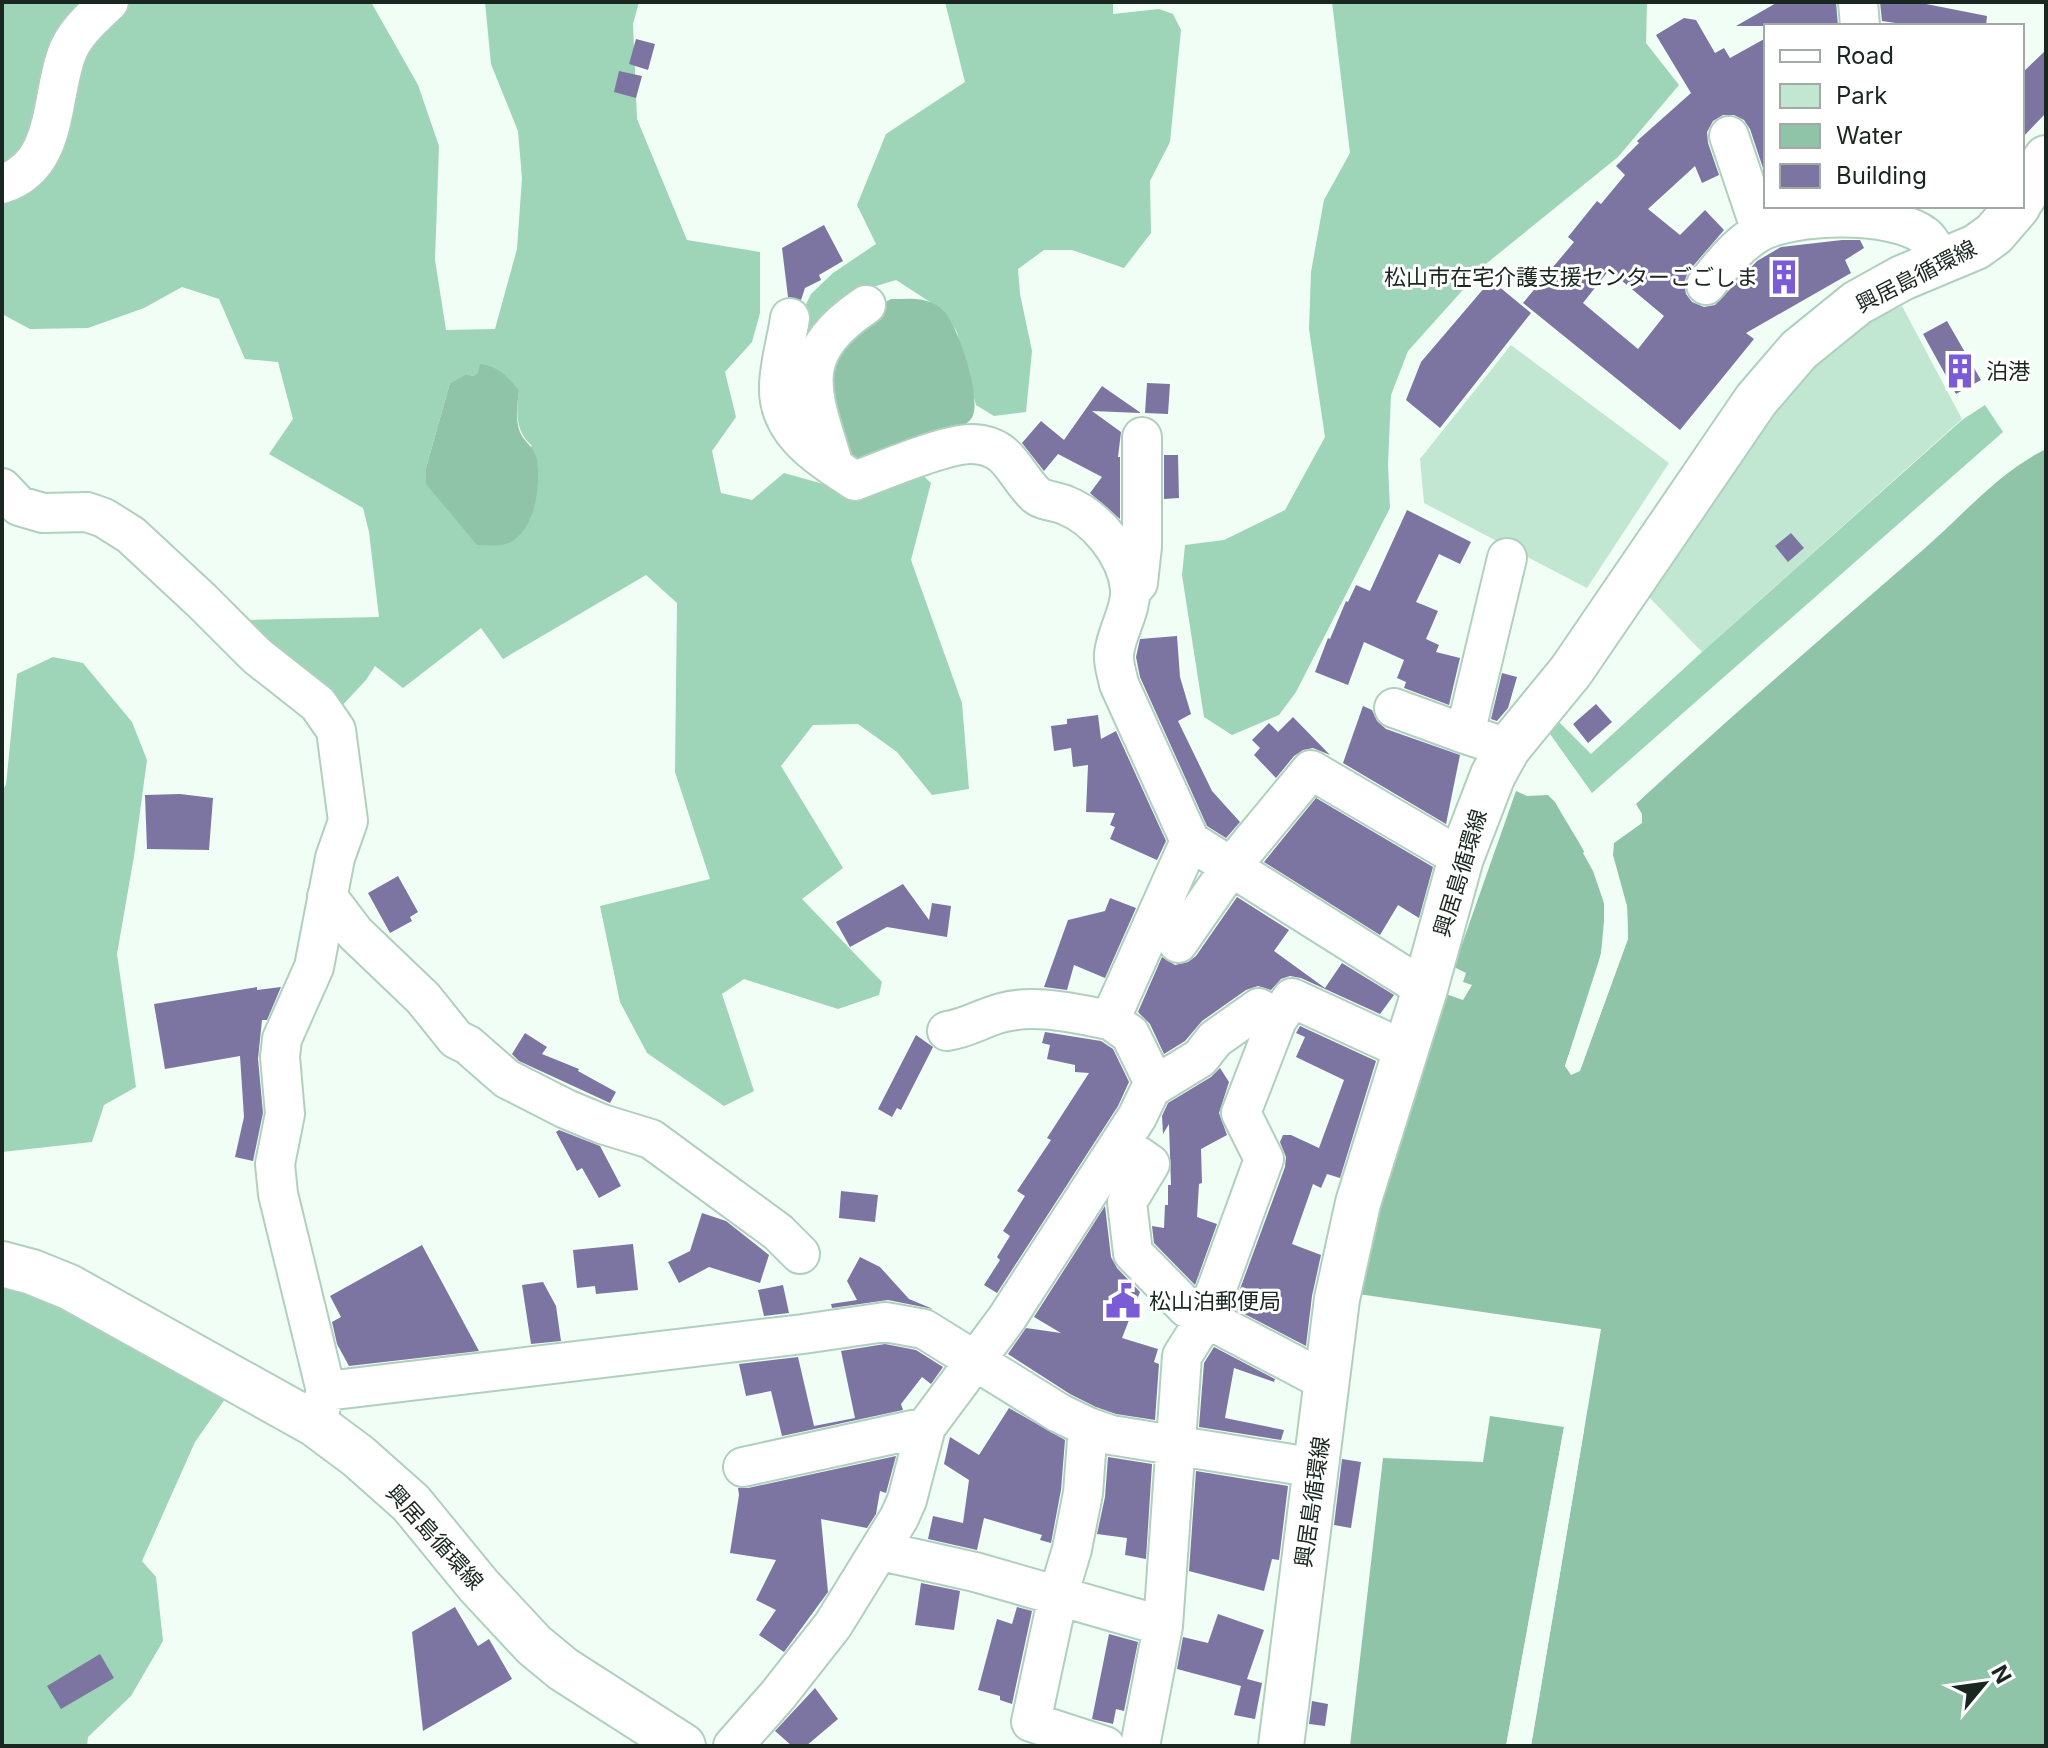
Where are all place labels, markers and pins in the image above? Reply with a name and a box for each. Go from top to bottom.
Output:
building icon: 松山市在宅介護支援センターごごしま [1765,258,1803,296]
place label: 松山市在宅介護支援センターごごしま [1384,264,1758,290]
building icon: 泊港 [1941,352,1979,390]
place label: 泊港 [1986,358,2030,384]
public building icon: 松山泊郵便局 [1104,1282,1142,1320]
place label: 松山泊郵便局 [1149,1288,1281,1314]

